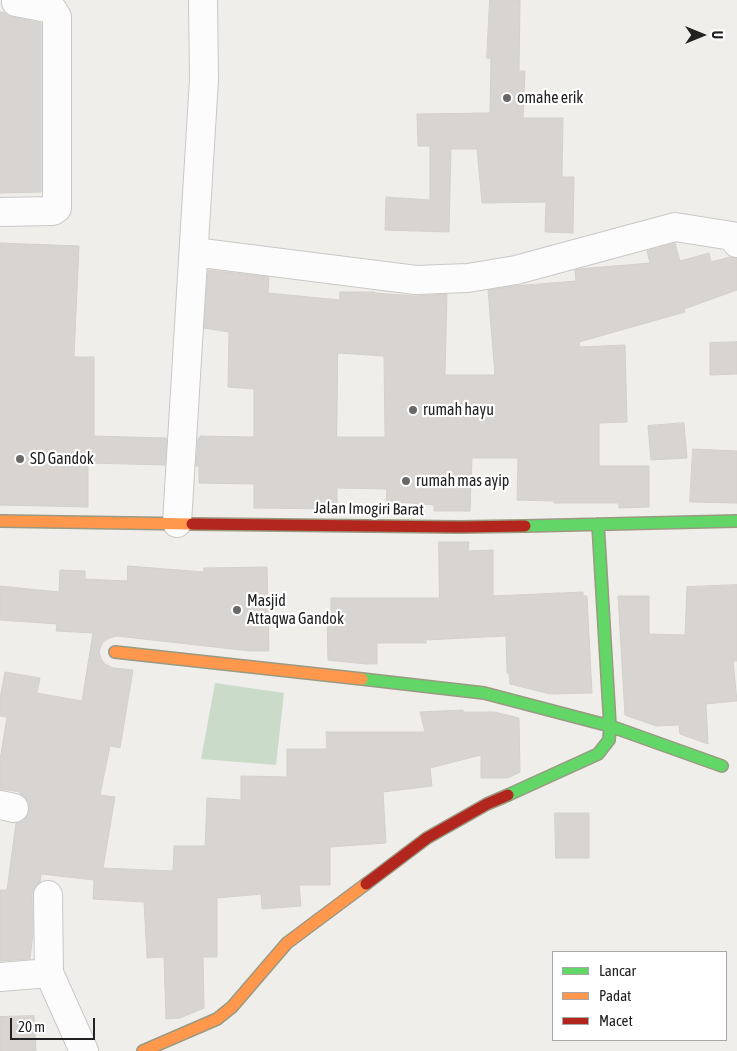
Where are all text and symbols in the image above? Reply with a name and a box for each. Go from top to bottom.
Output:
north arrow [677,10,727,60]
text: U [709,31,725,39]
place label: omahe erik [517,88,583,108]
marker: omahe erik [501,92,513,104]
place label: rumah hayu [423,400,494,420]
marker: rumah hayu [407,404,419,416]
place label: SD Gandok [30,449,94,469]
marker: SD Gandok [14,453,26,465]
place label: rumah mas ayip [416,471,509,491]
marker: rumah mas ayip [400,475,412,487]
street label: Jalan Imogiri Barat [314,498,424,520]
place label: Masjid Attaqwa Gandok [247,591,344,629]
marker: Masjid Attaqwa Gandok [231,604,243,616]
legend [552,951,727,1041]
text: Lancar [599,962,636,979]
text: Padat [599,987,631,1004]
scale bar [12,1008,98,1040]
text: Macet [599,1012,633,1029]
text: 20 m [18,1018,45,1035]

